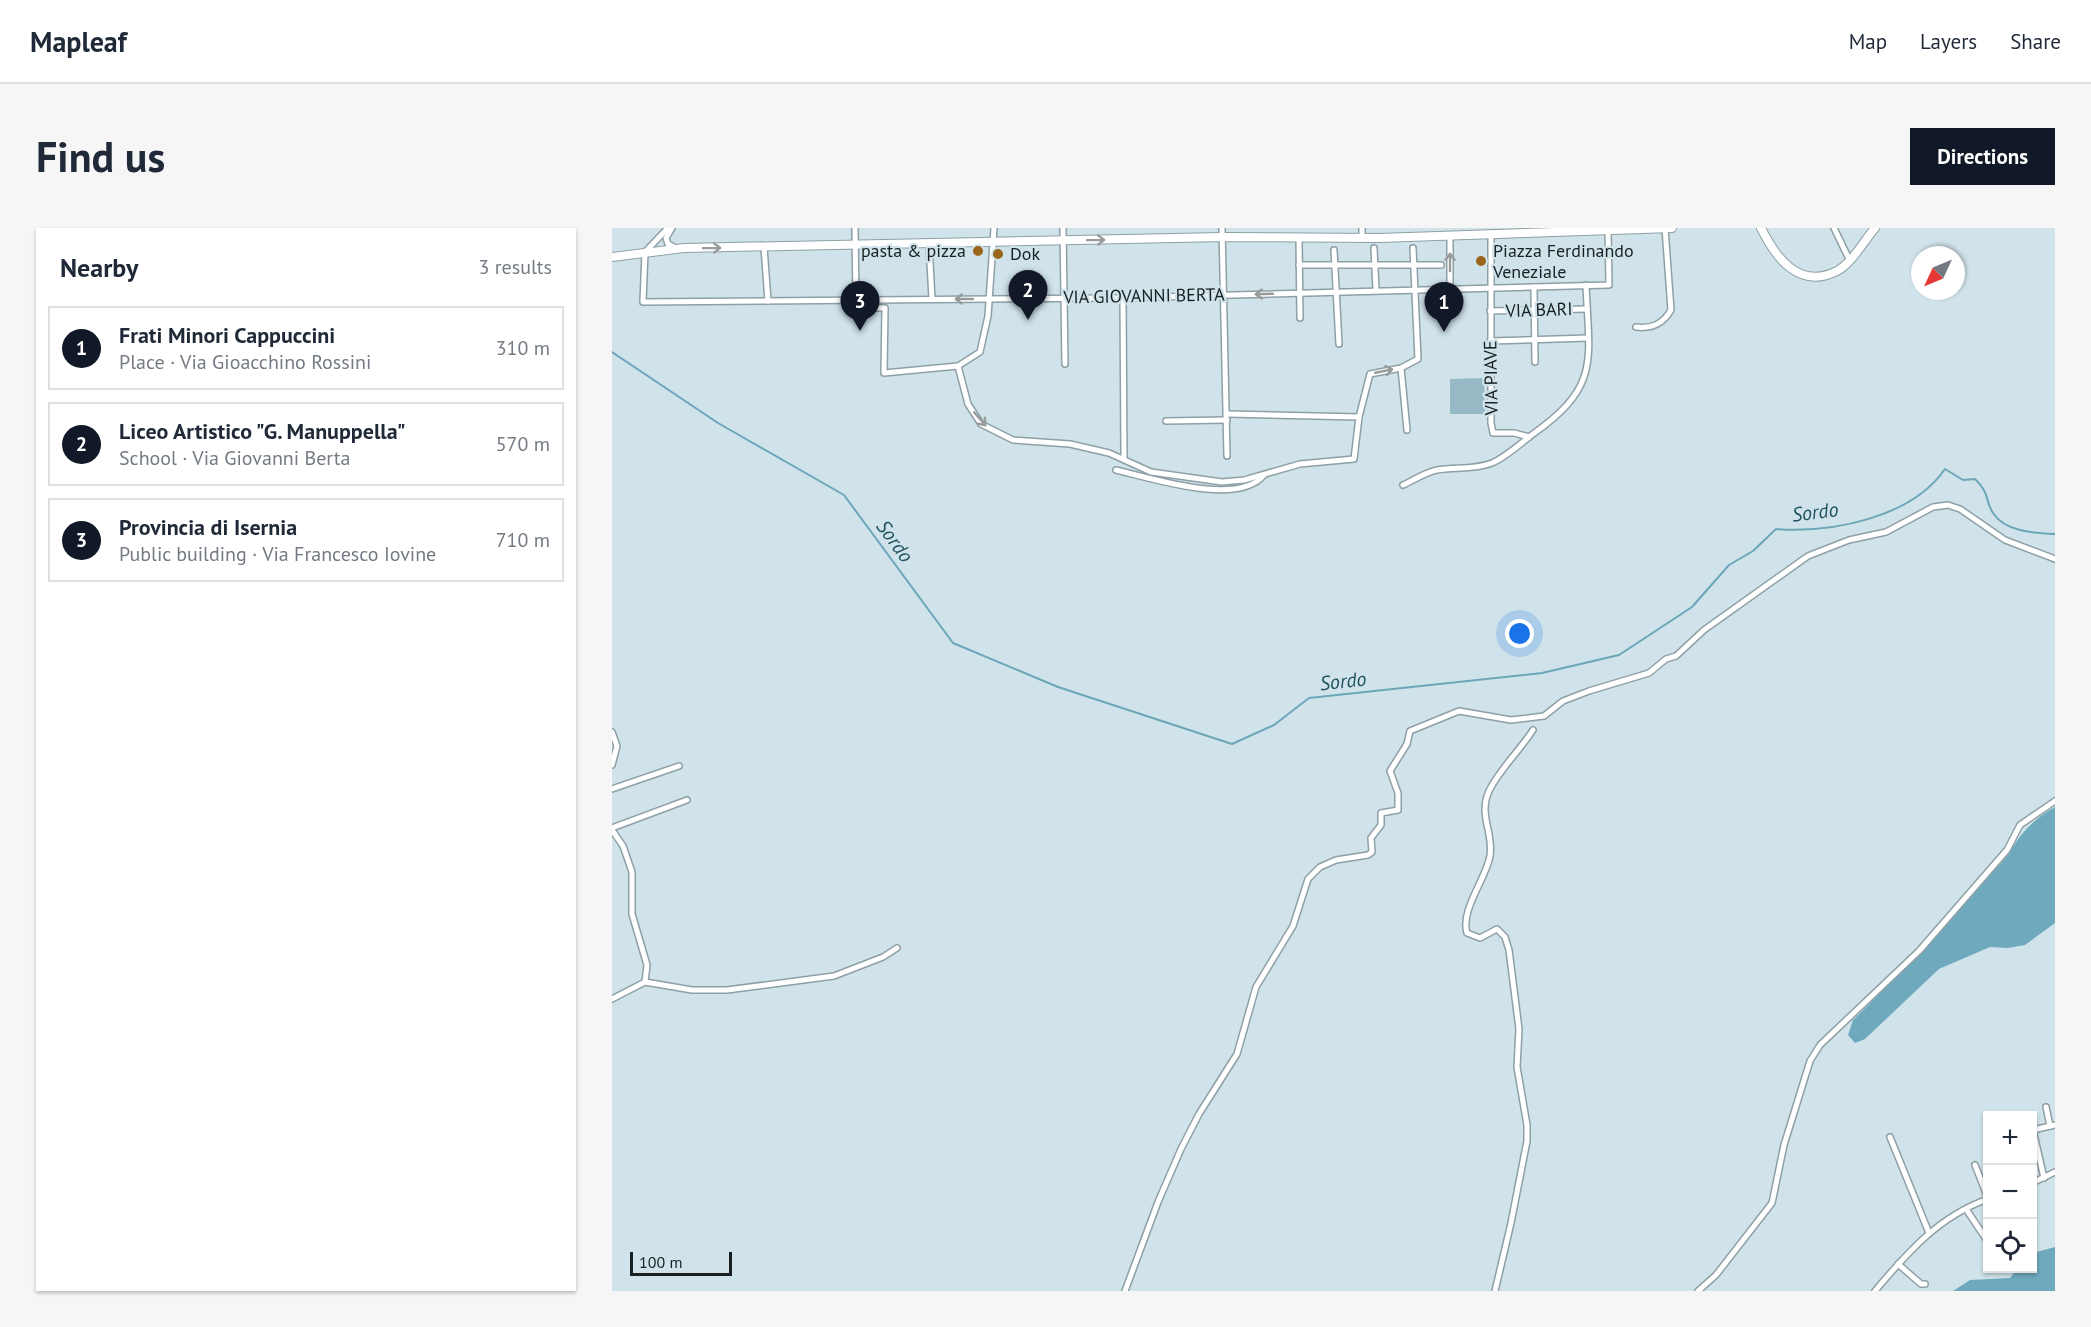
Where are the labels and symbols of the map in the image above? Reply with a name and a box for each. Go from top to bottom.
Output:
one-way arrow [1085,235,1105,246]
place label: pasta & pizza [861,239,966,262]
place label: Piazza Ferdinando Veneziale [1492,239,1634,283]
one-way arrow [701,242,721,253]
place label: Dok [1010,242,1040,265]
marker: pasta & pizza [971,244,985,258]
north arrow [1911,246,1965,300]
marker: Dok [991,247,1005,261]
one-way arrow [1444,252,1456,272]
marker: Piazza Ferdinando Veneziale [1474,254,1488,268]
pin: 2 [1008,270,1048,320]
pin: 3 [840,282,880,331]
pin: 1 [1424,282,1464,332]
street label: VIA GIOVANNI BERTA [1062,283,1225,308]
one-way arrow [1254,288,1274,299]
one-way arrow [954,293,974,305]
street label: VIA BARI [1504,297,1573,322]
street label: VIA PIAVE [1478,340,1503,417]
one-way arrow [1374,365,1393,376]
one-way arrow [973,411,986,427]
water label: Sordo [1790,496,1840,528]
water label: Sordo [871,514,919,568]
your location [1505,619,1534,648]
water label: Sordo [1318,666,1368,696]
scale bar [630,1249,732,1276]

